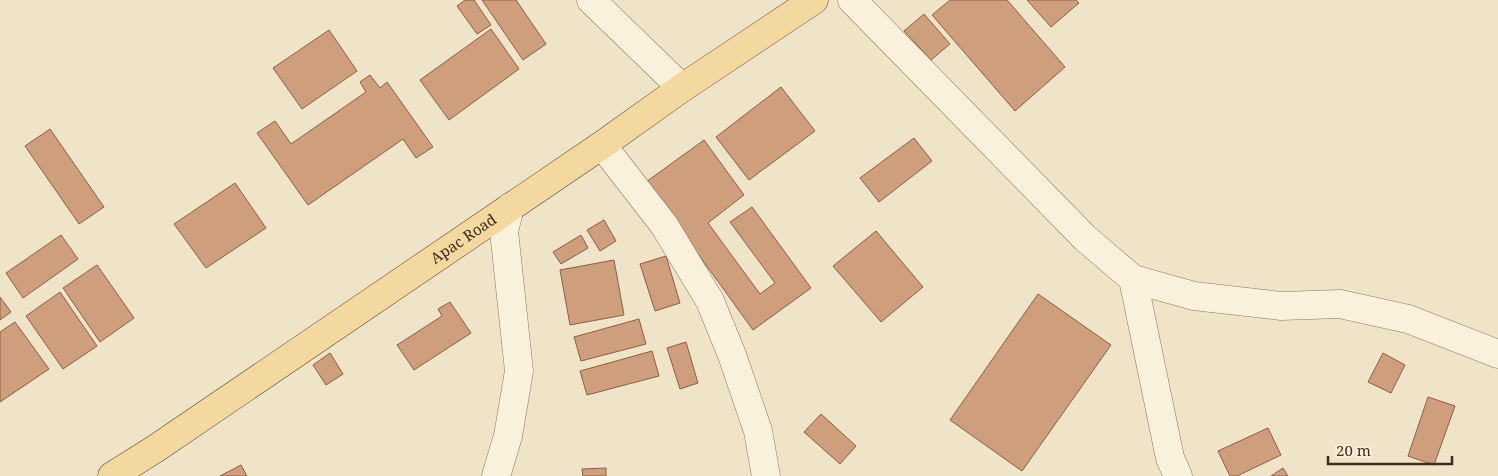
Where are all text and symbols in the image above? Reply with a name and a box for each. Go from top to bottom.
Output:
street label: Apac Road [426,209,500,268]
scale bar [1328,434,1452,466]
text: 20 m [1336,440,1371,460]

